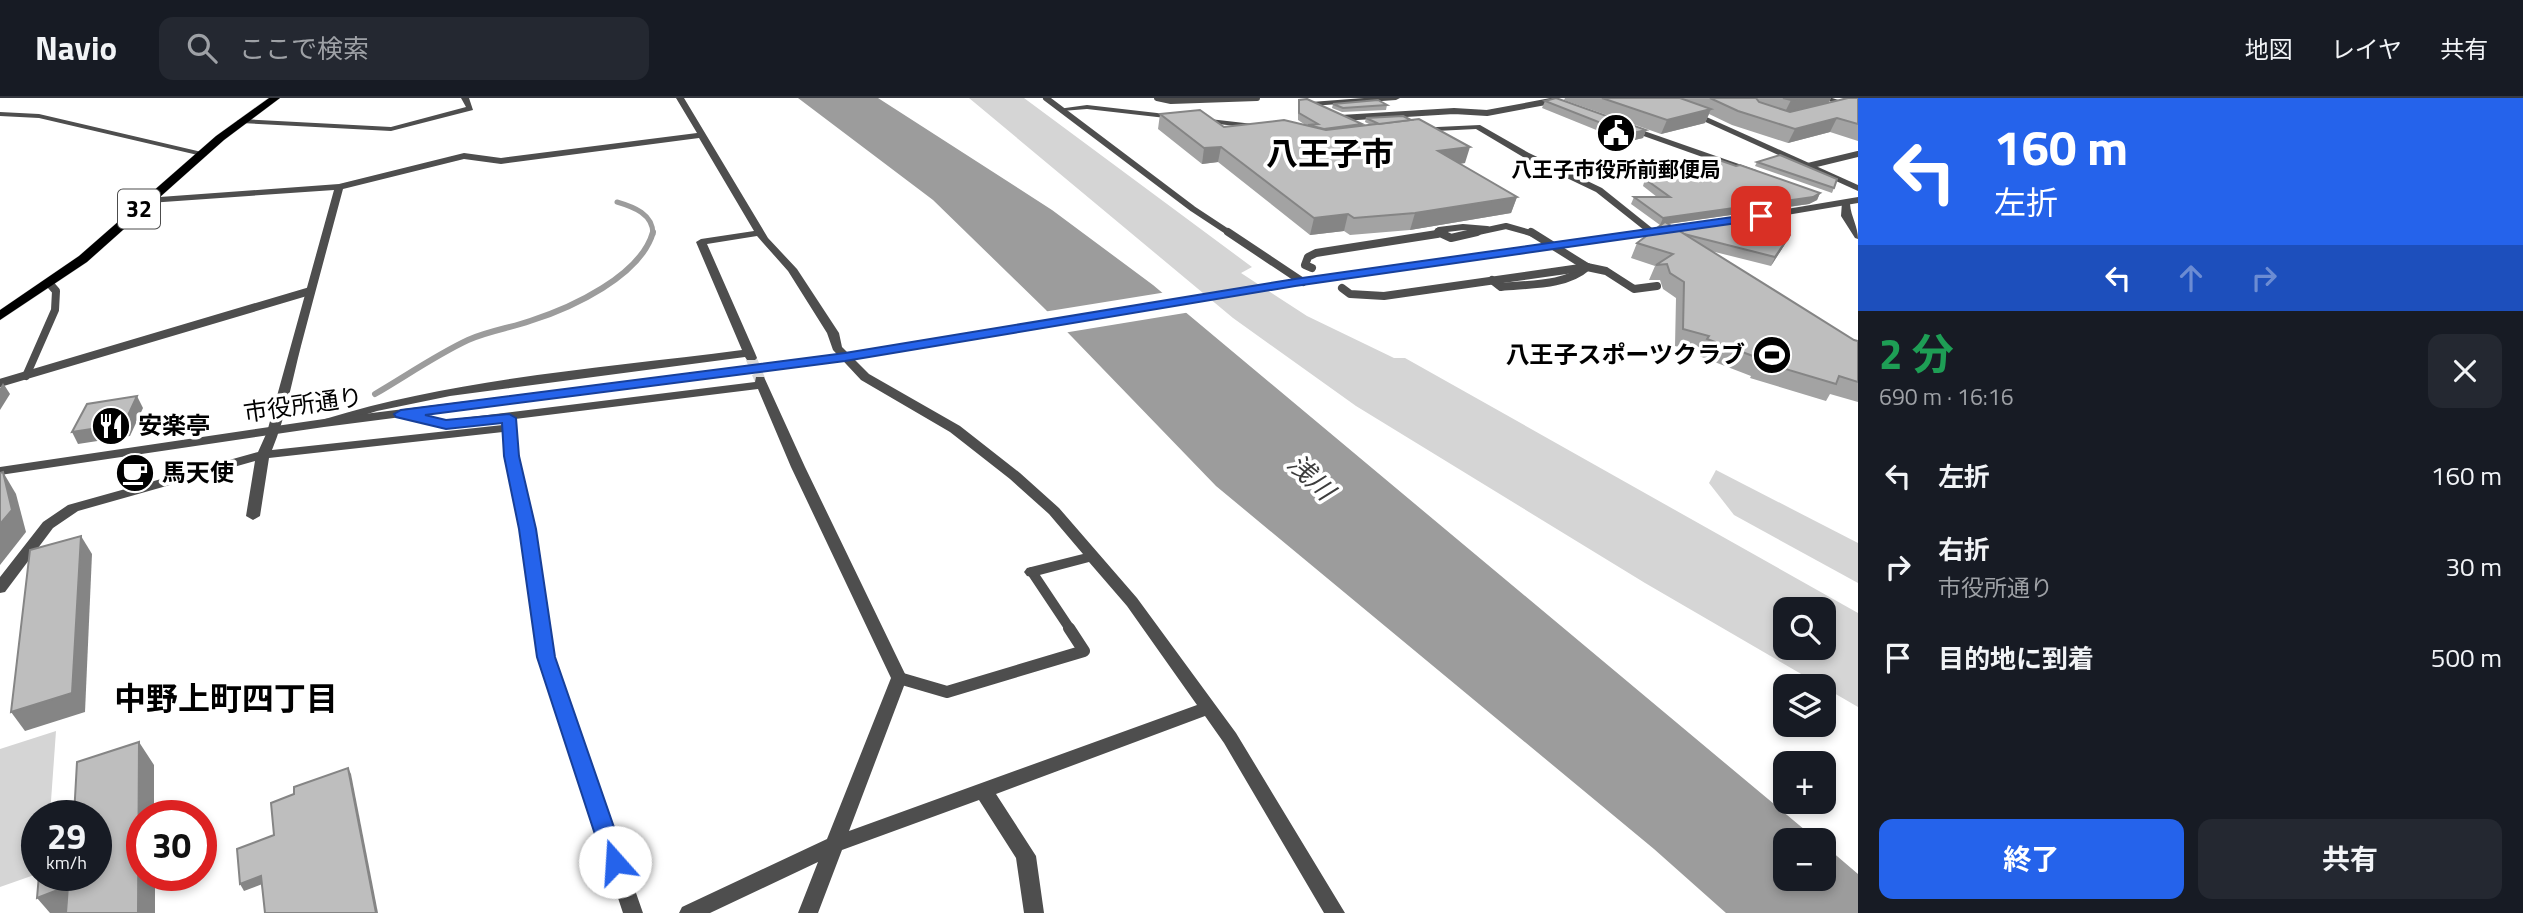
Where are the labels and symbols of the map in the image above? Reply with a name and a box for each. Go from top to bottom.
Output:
public building icon: 八王子市役所前郵便局 [1595,112,1637,154]
district label: 八王子市 [1266,129,1394,177]
place label: 八王子市役所前郵便局 [1511,153,1721,185]
pin [1731,186,1791,246]
road number: 32 [118,190,160,228]
sports icon: 八王子スポーツクラブ [1751,334,1793,376]
place label: 八王子スポーツクラブ [1505,336,1745,372]
street label: 市役所通り [241,378,365,430]
restaurant icon: 安楽亭 [90,405,132,447]
place label: 安楽亭 [138,407,210,443]
water label: 浅川 [1279,445,1346,511]
cafe icon: 馬天使 [114,452,156,494]
place label: 馬天使 [162,454,234,490]
district label: 中野上町四丁目 [114,674,338,722]
speed limit sign: 30 [126,800,217,891]
position arrow [578,825,652,899]

